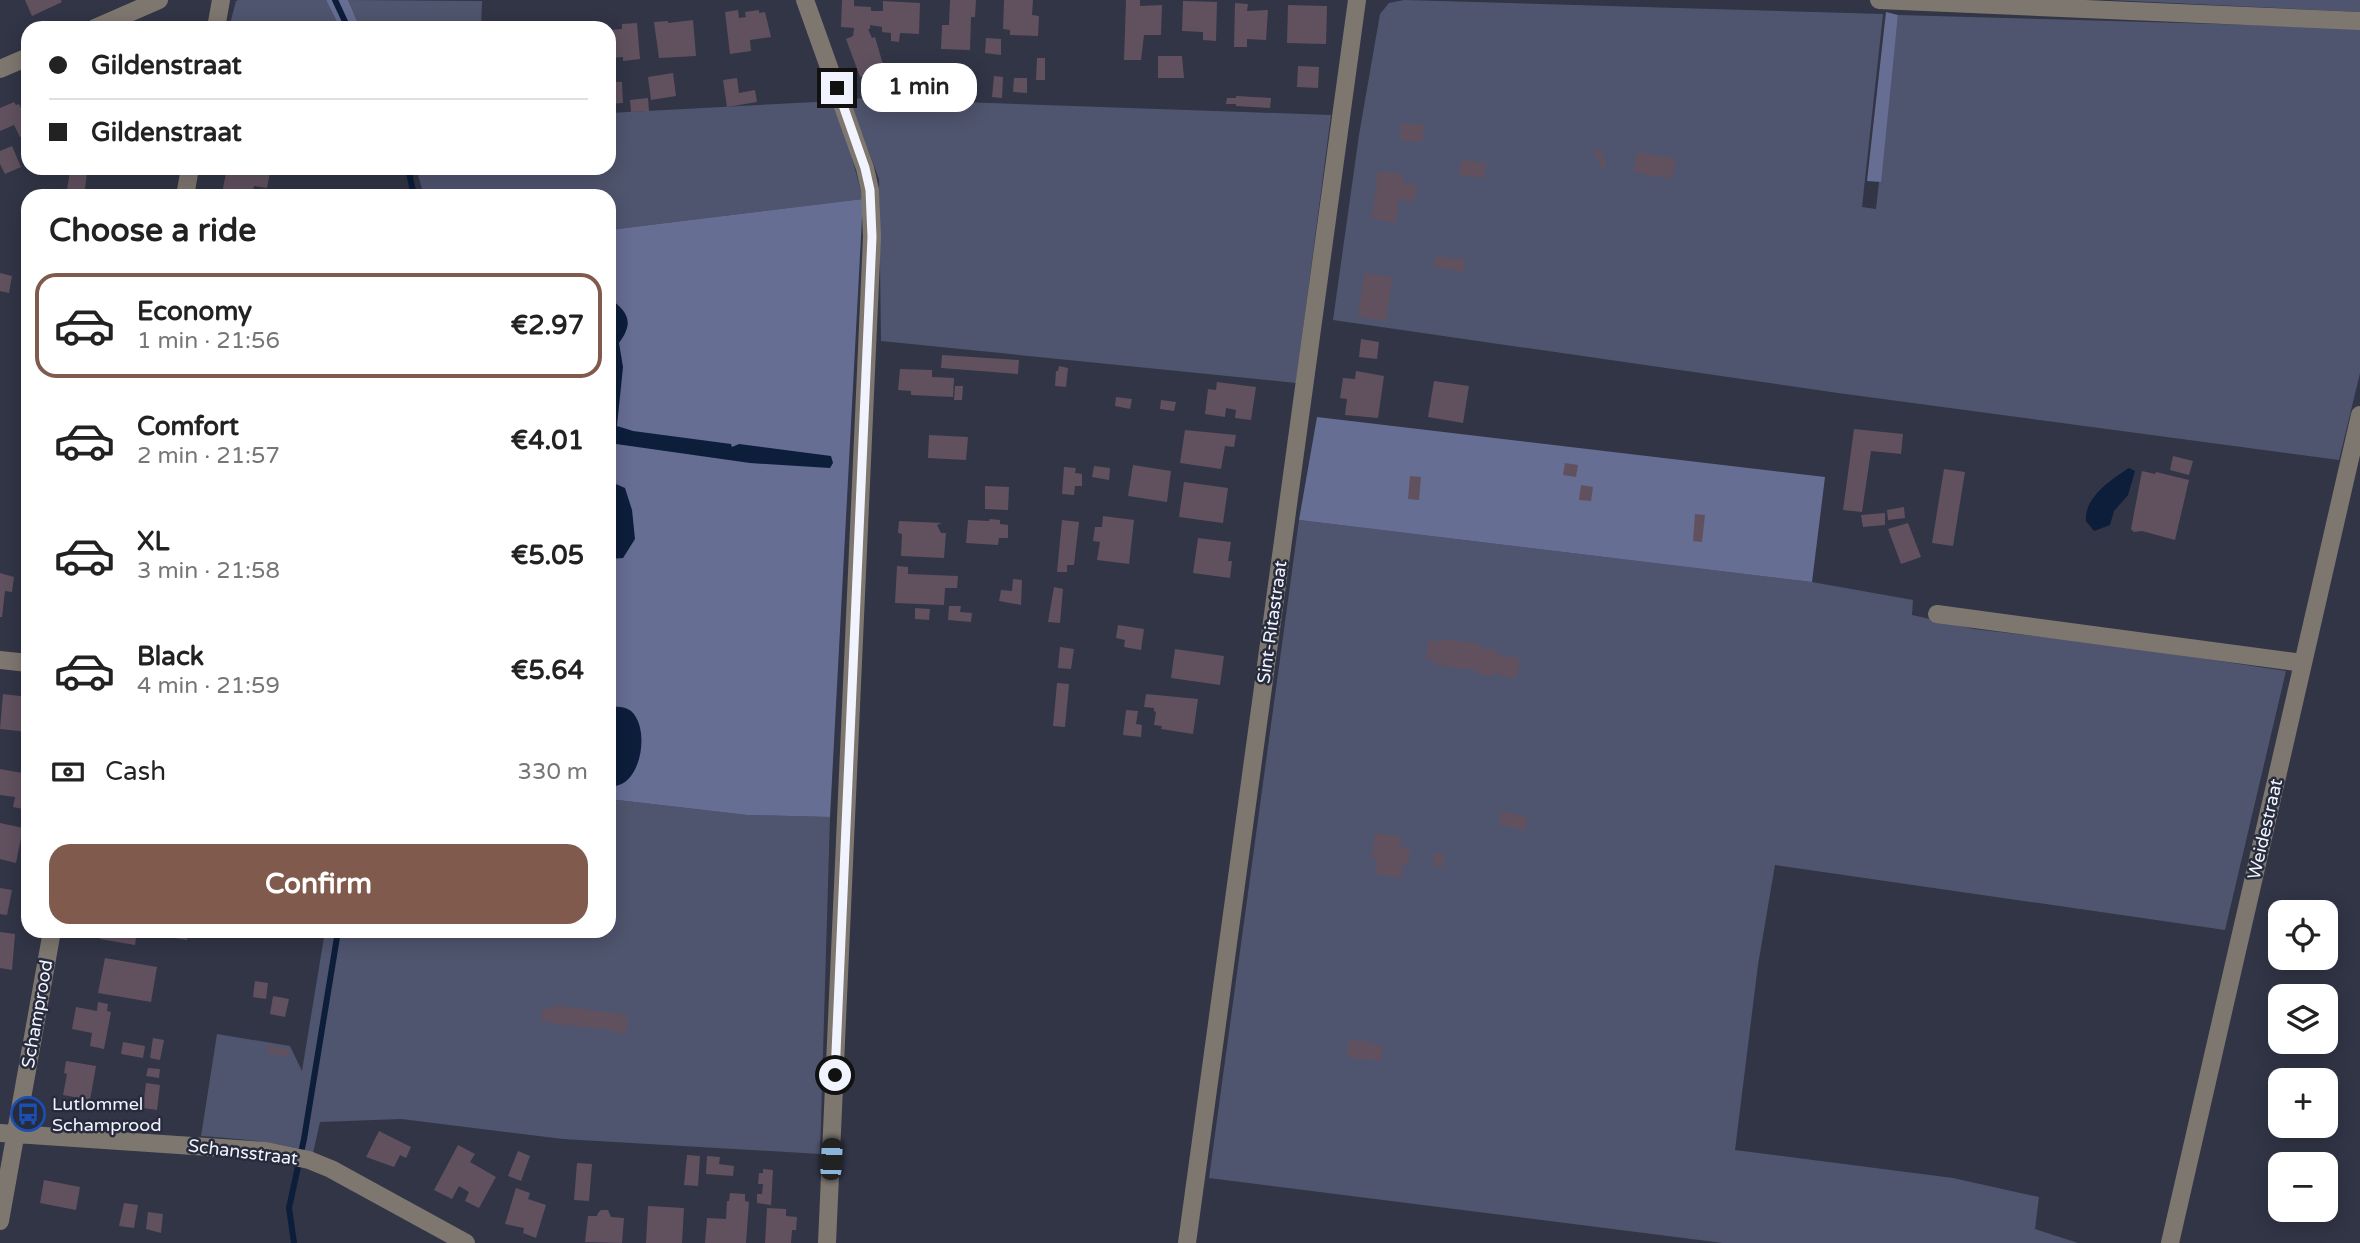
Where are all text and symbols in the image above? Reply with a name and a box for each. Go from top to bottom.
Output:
text: Gildenstraat [91,50,242,81]
callout: 1 min [862,64,977,112]
route end [821,72,853,104]
text: 1 min [888,73,950,101]
text: Gildenstraat [91,117,242,148]
text: Choose a ride [49,212,256,250]
icon: car [53,294,116,357]
text: Economy [137,296,252,327]
text: €2.97 [511,310,584,341]
text: 1 min · 21:56 [137,327,280,355]
icon: car [53,409,116,472]
text: Comfort [137,411,239,442]
text: €4.01 [511,425,584,456]
text: 2 min · 21:57 [137,442,280,470]
icon: car [53,524,116,587]
text: XL [137,526,169,557]
text: €5.05 [511,540,584,571]
text: 3 min · 21:58 [137,557,280,585]
street label: Sint-Ritastraat [1252,559,1292,685]
icon: car [53,639,116,702]
text: Black [137,641,204,672]
text: €5.64 [511,655,584,686]
text: 4 min · 21:59 [137,672,280,700]
icon: cash [49,753,87,791]
text: Cash [105,756,166,787]
text: 330 m [518,758,588,786]
street label: Weidestraat [2243,776,2287,882]
button: Confirm [49,844,588,924]
map controls [2268,900,2338,1222]
button: locate [2268,900,2338,970]
street label: Schamprood [17,958,57,1070]
button: layers [2268,984,2338,1054]
route start [819,1059,851,1091]
button: + [2268,1068,2338,1138]
place label: Lutlommel Schamprood [52,1093,162,1136]
bus stop icon: Lutlommel Schamprood [9,1095,47,1133]
street label: Schansstraat [187,1134,299,1170]
car [820,1137,843,1181]
button: − [2268,1152,2338,1222]

